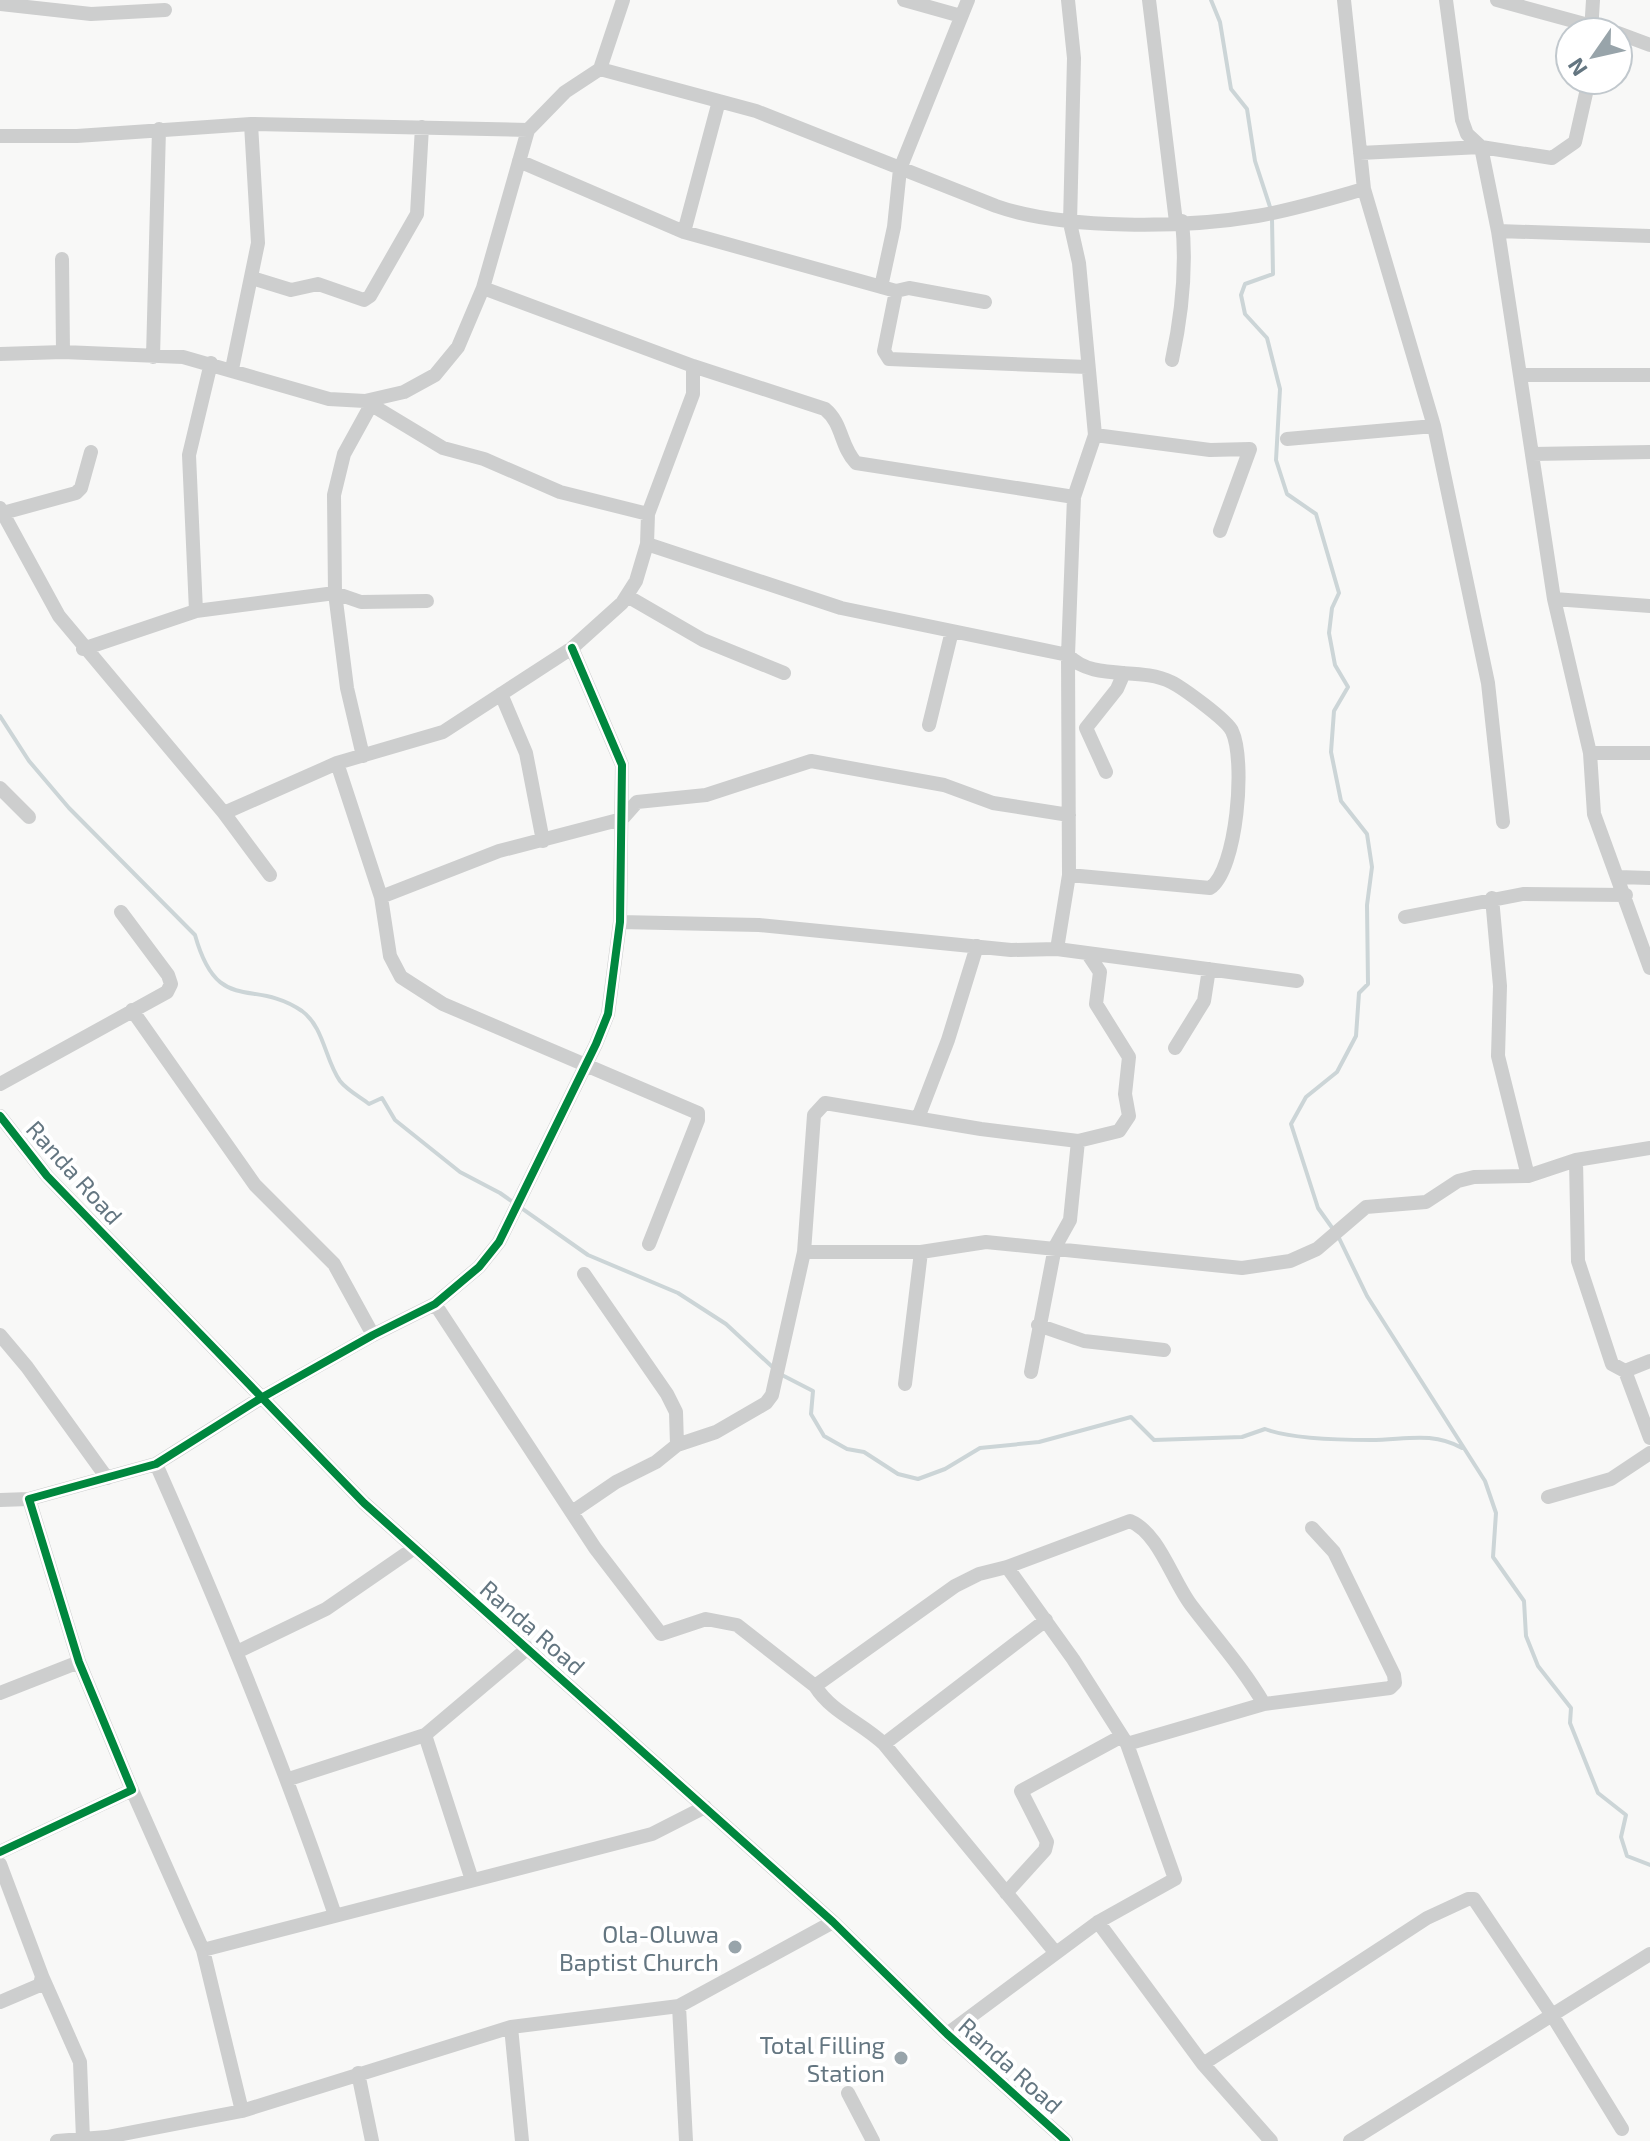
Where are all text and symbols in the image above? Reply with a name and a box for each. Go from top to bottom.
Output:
north arrow [1554,16,1634,96]
text: N [1561,54,1592,82]
street label: Randa Road [21,1114,129,1230]
street label: Randa Road [475,1574,591,1680]
place label: Ola-Oluwa Baptist Church [559,1919,719,1976]
marker: Ola-Oluwa Baptist Church [726,1938,744,1956]
street label: Randa Road [953,2011,1069,2119]
place label: Total Filling Station [760,2030,885,2087]
marker: Total Filling Station [892,2049,910,2067]

